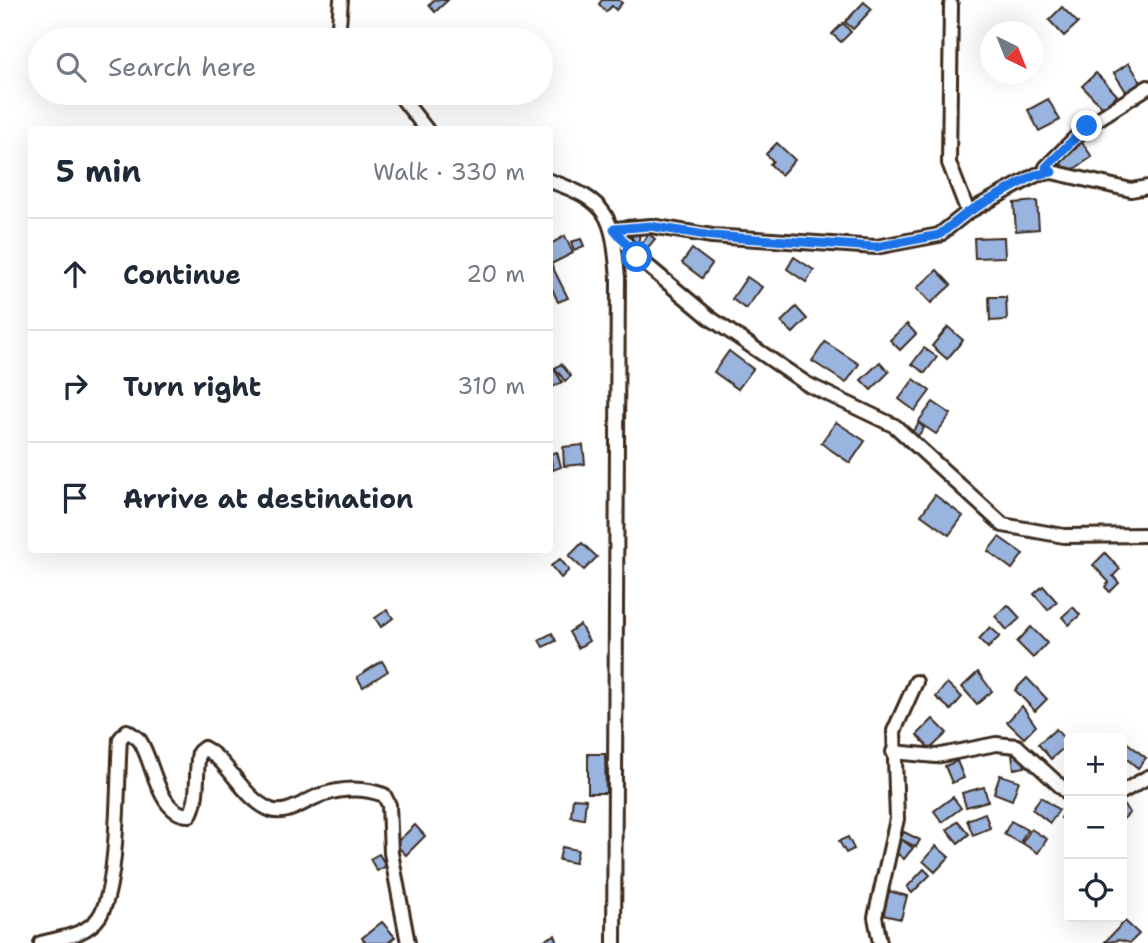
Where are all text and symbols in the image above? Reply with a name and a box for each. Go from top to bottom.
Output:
north arrow [980,21,1043,84]
search box [28,28,553,105]
icon: search [52,48,90,86]
text: Search here [108,49,257,84]
route end [1071,110,1102,141]
text: 5 min [56,151,141,192]
text: Walk · 330 m [373,157,525,187]
route start [621,241,652,272]
icon: ahead [56,255,94,293]
text: Continue [123,257,241,292]
text: 20 m [466,259,525,289]
icon: right [56,367,94,405]
text: Turn right [123,369,261,404]
text: 310 m [457,371,525,401]
icon: arrive [56,479,94,517]
text: Arrive at destination [123,481,413,516]
map controls [1064,733,1127,922]
button: + [1064,733,1127,796]
button: − [1064,796,1127,859]
button: locate [1064,859,1127,922]

